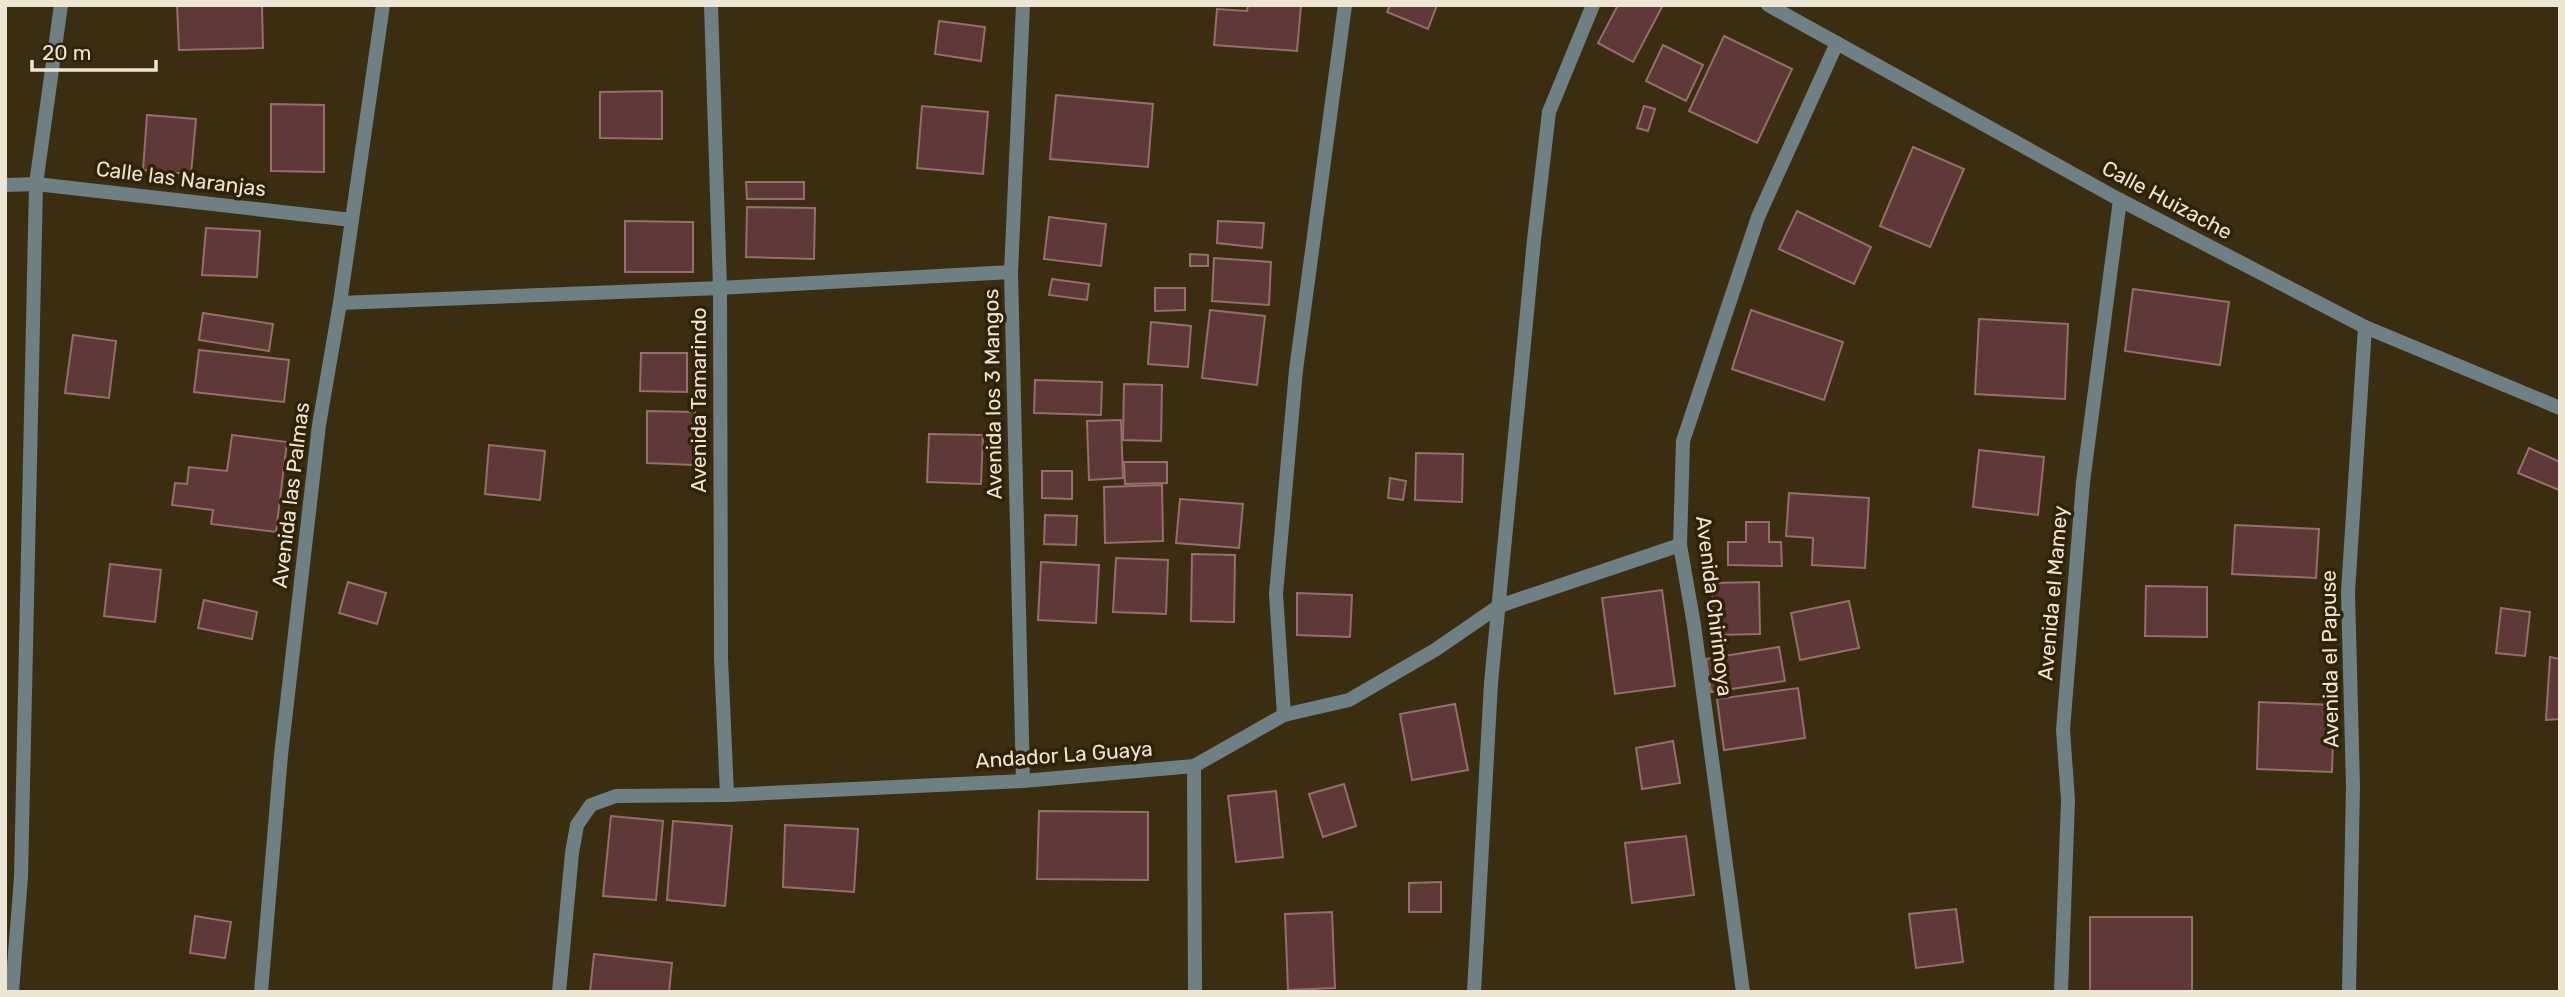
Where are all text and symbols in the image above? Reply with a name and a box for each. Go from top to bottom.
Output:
scale bar [32,28,156,72]
text: 20 m [42,40,91,65]
street label: Calle Huizache [2098,155,2237,244]
street label: Calle las Naranjas [95,156,268,201]
street label: Avenida los 3 Mangos [978,289,1007,499]
street label: Avenida Tamarindo [686,307,711,493]
street label: Avenida las Palmas [267,401,314,589]
street label: Avenida el Mamey [2032,504,2073,681]
street label: Avenida Chirimoya [1691,514,1738,698]
street label: Avenida el Papuse [2315,570,2344,748]
street label: Andador La Guaya [974,736,1153,773]

